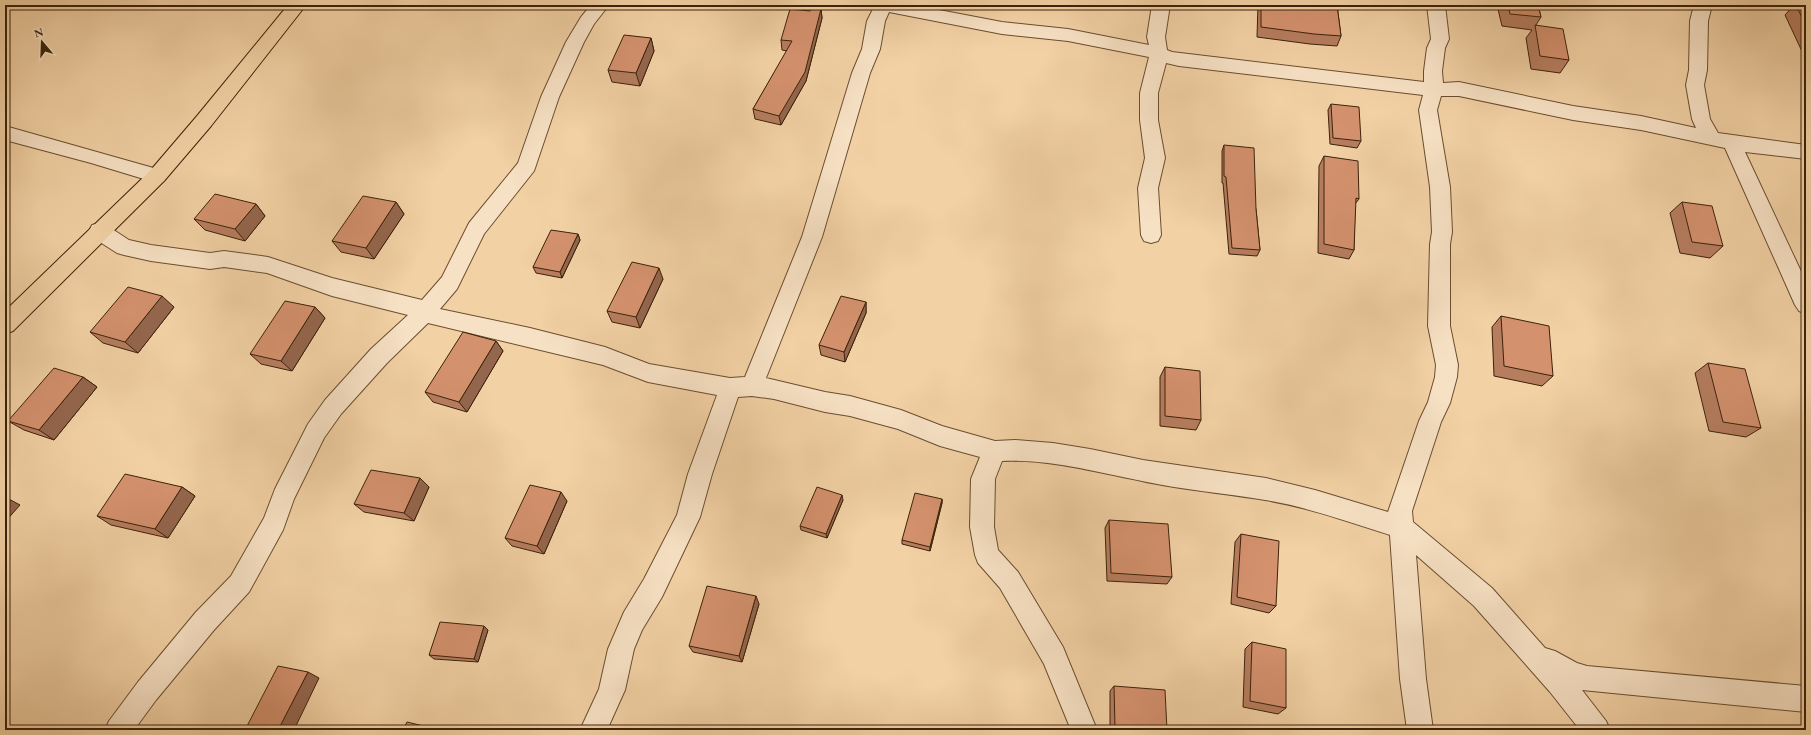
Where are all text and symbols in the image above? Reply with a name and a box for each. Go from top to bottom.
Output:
north arrow [22,22,62,62]
text: N [32,24,45,41]

